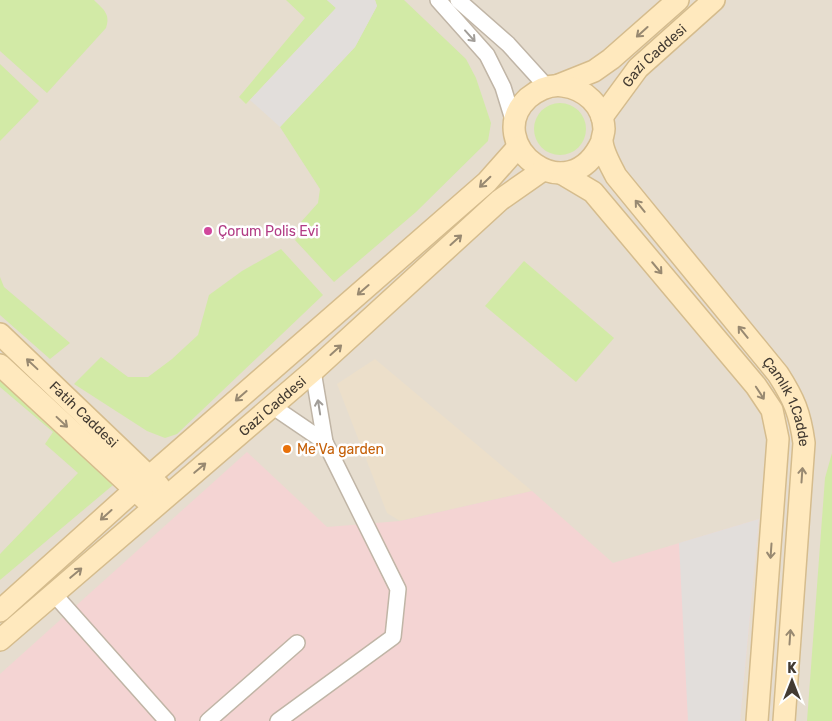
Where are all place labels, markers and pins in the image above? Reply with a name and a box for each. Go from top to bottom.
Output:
place label: Çorum Polis Evi [218,223,319,240]
marker: Çorum Polis Evi [202,225,214,237]
place label: Me'Va garden [297,441,384,458]
marker: Me'Va garden [281,443,293,455]

